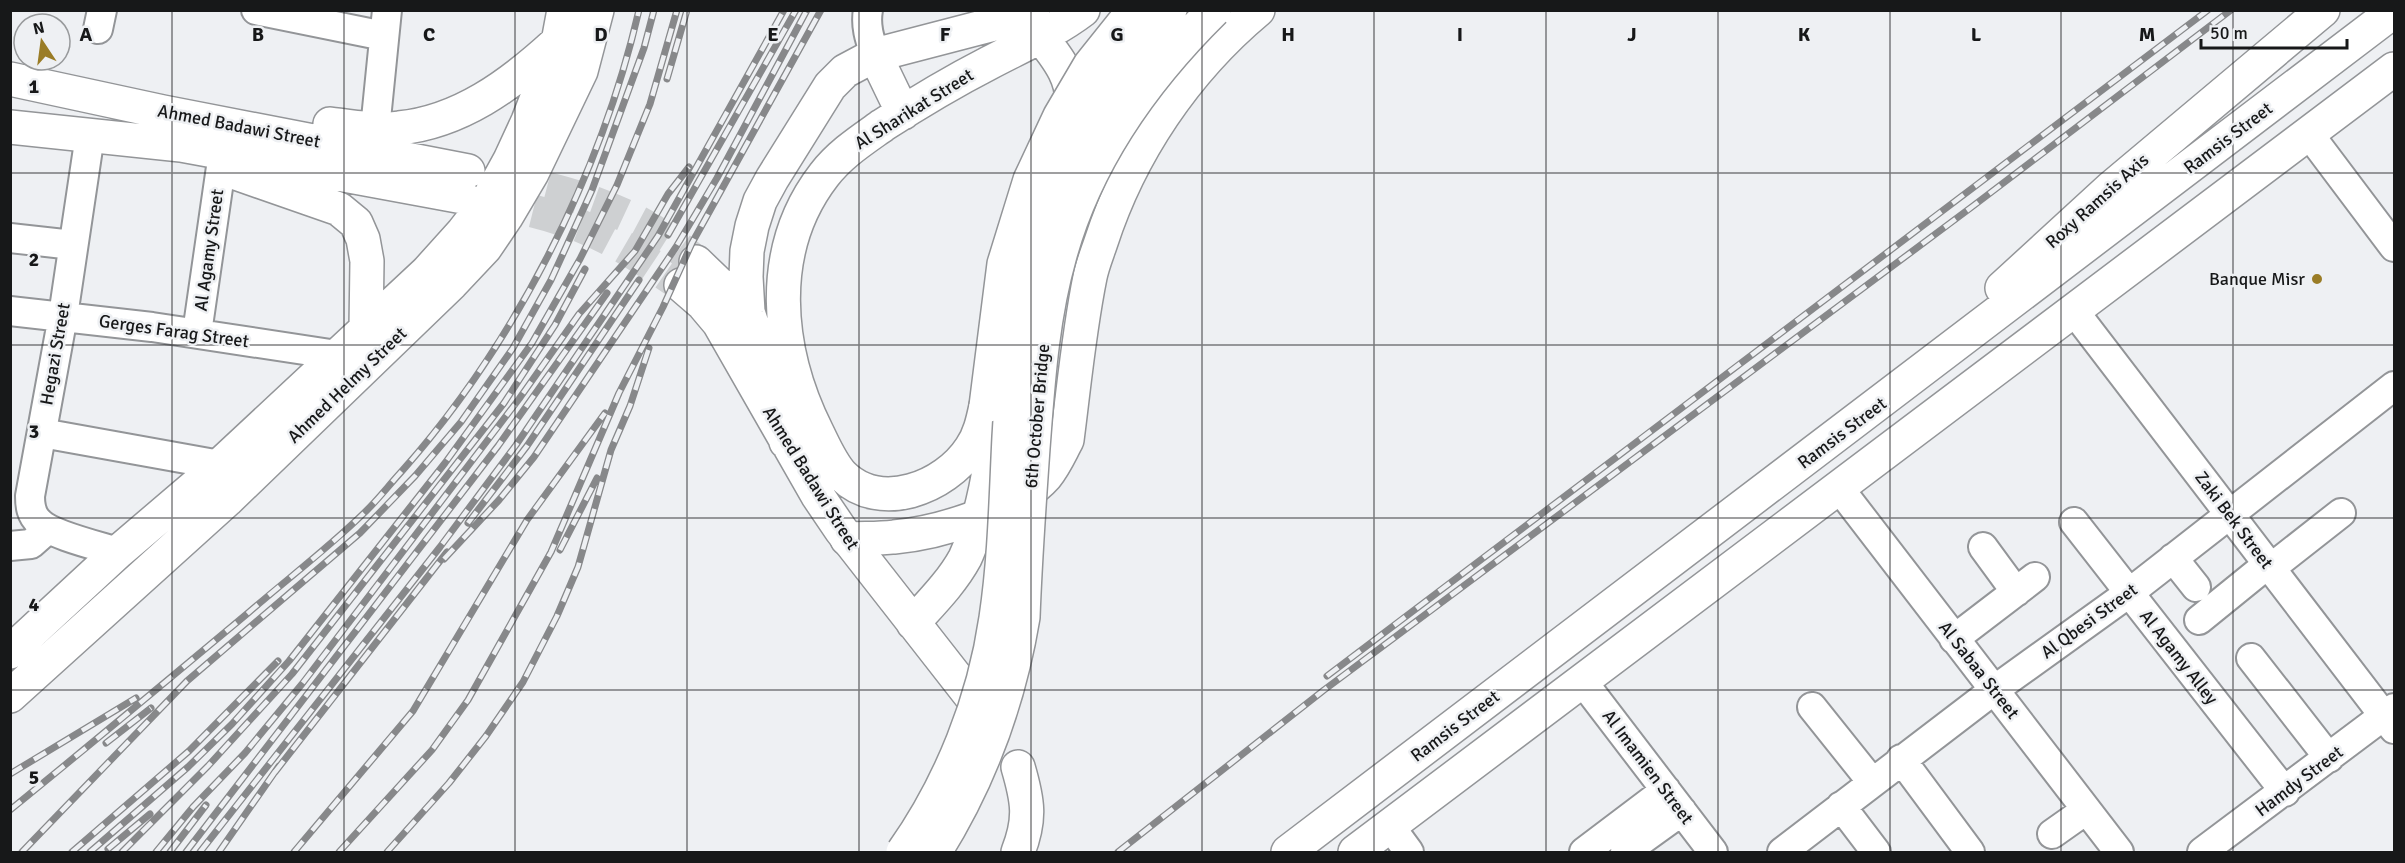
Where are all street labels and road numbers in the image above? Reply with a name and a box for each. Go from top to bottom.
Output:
street label: Al Sharikat Street [851,64,977,154]
street label: Ramsis Street [2179,97,2277,179]
street label: Ahmed Badawi Street [156,99,322,153]
street label: Roxy Ramsis Axis [2041,149,2153,253]
street label: Al Agamy Street [190,188,228,312]
street label: Hegazi Street [35,301,75,407]
street label: Gerges Farag Street [98,310,250,352]
street label: Ahmed Helmy Street [283,322,411,448]
street label: 6th October Bridge [1020,343,1054,489]
street label: Ramsis Street [1793,392,1891,474]
street label: Ahmed Badawi Street [758,402,864,554]
street label: Zaki Bek Street [2190,467,2278,573]
street label: Al Qbesi Street [2036,579,2142,663]
street label: Al Agamy Alley [2135,605,2223,709]
street label: Al Sabaa Street [1934,617,2024,723]
street label: Ramsis Street [1406,685,1504,767]
street label: Al Imamien Street [1598,705,1698,829]
street label: Hamdy Street [2251,741,2347,821]

